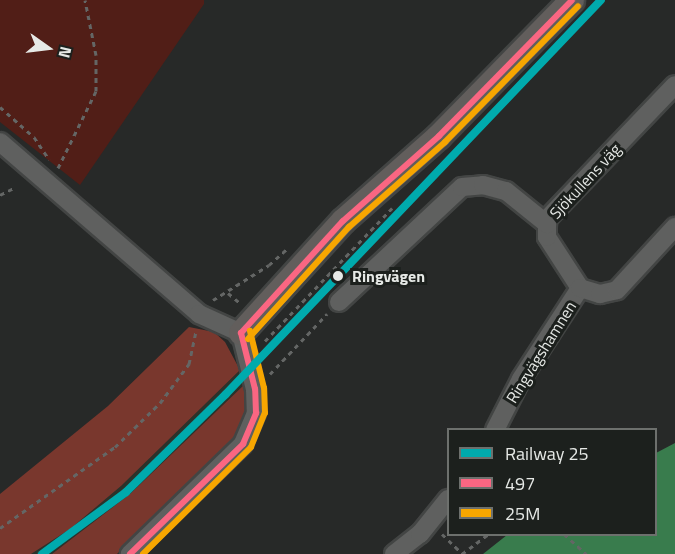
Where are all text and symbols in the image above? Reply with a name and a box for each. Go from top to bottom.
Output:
north arrow [18,18,78,78]
text: N [52,44,78,61]
street label: Sjökullens väg [545,139,625,223]
place label: Ringvägen [352,266,425,286]
marker: Ringvägen [329,267,347,285]
street label: Ringvägshamnen [502,297,580,407]
legend [447,428,657,536]
text: Railway 25 [505,440,589,467]
text: 497 [505,470,535,497]
text: 25M [505,500,540,527]

